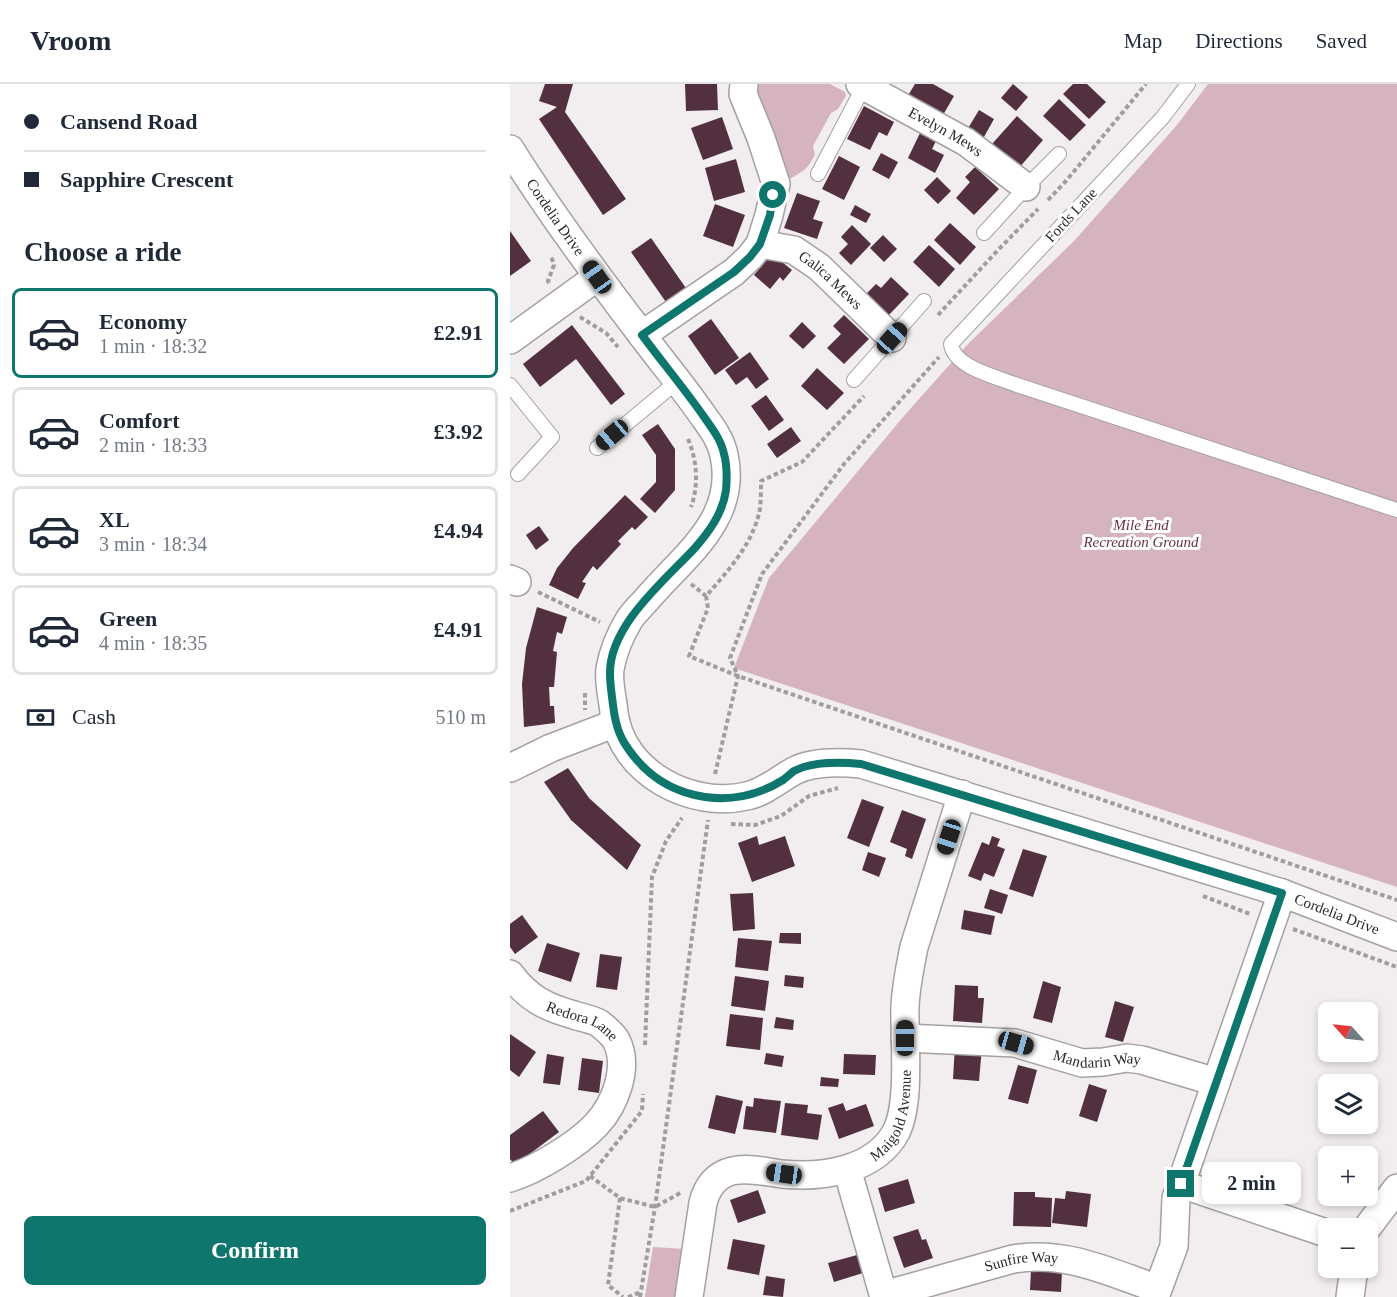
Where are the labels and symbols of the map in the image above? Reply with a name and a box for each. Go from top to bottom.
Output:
street label: Evelyn Mews [906,104,986,160]
street label: Cordelia Drive [523,176,588,259]
route start [759,181,786,208]
street label: Fords Lane [1042,184,1100,245]
street label: Galica Mews [796,248,866,313]
car [579,257,615,297]
car [873,319,911,357]
car [592,417,632,453]
park label: Mile End Recreation Ground [1082,517,1199,550]
car [935,817,963,857]
street label: Cordelia Drive [1292,891,1382,938]
street label: Redora Lane [544,998,622,1044]
north arrow [1318,1002,1378,1062]
car [896,1020,914,1056]
car [996,1029,1036,1057]
street label: Mandarin Way [1051,1047,1143,1071]
street label: Maigold Avenue [867,1069,914,1164]
car [765,1163,803,1185]
callout: 2 min [1202,1163,1301,1205]
route end [1167,1170,1194,1197]
street label: Sunfire Way [983,1249,1060,1275]

